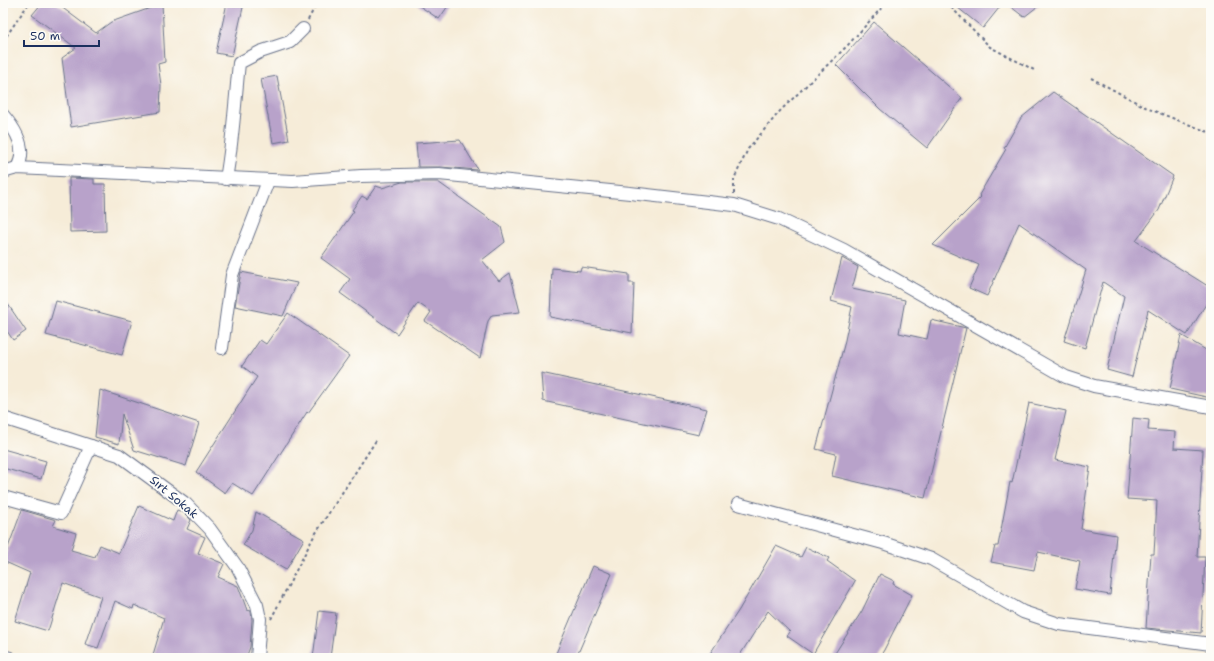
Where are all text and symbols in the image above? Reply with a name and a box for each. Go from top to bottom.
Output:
scale bar [24,22,99,48]
text: 50 m [30,28,60,44]
street label: Sırt Sokak [146,472,202,522]

